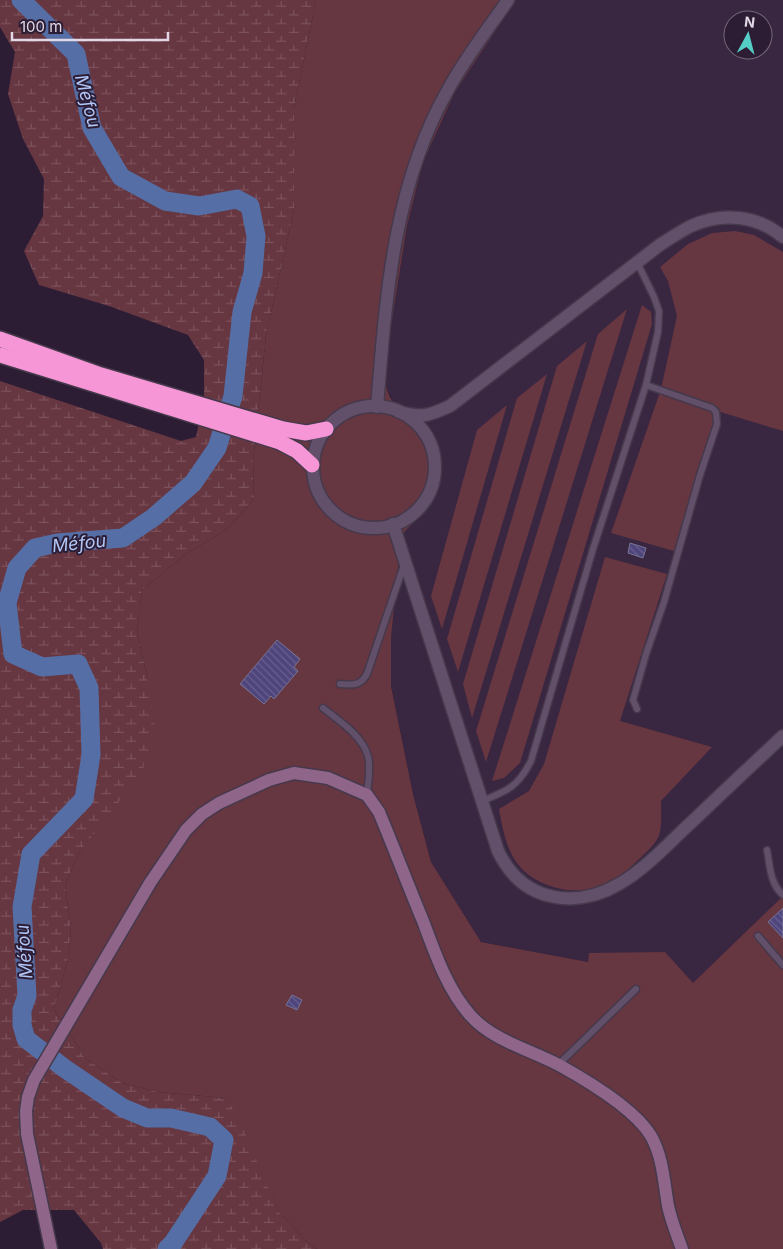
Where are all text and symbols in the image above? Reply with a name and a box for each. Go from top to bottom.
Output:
scale bar [12,10,169,42]
north arrow [723,10,773,60]
text: N [743,13,756,31]
text: 100 m [20,17,62,36]
water label: Méfou [71,72,105,130]
water label: Méfou [51,530,107,556]
water label: Méfou [12,924,36,980]

